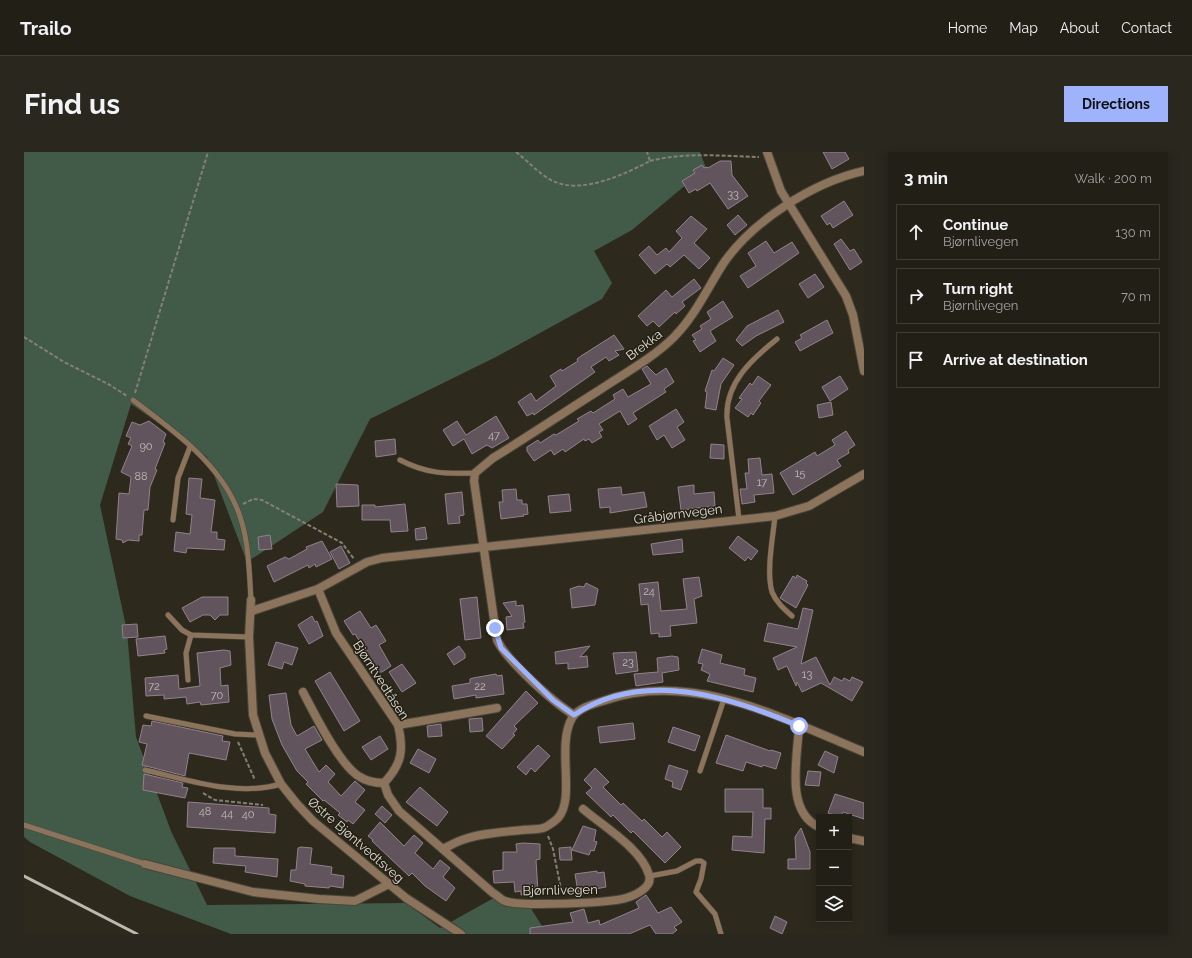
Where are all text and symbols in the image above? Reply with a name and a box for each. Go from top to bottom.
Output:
text: Trailo [20,17,71,39]
text: Home [948,20,987,36]
text: Map [1009,20,1038,36]
text: About [1060,20,1099,36]
text: Contact [1121,20,1172,36]
button: Directions [1064,86,1168,122]
text: Find us [24,88,120,121]
text: 3 min [904,168,948,188]
text: Walk · 200 m [1075,171,1152,186]
house number: 33 [727,188,739,201]
text: Continue [943,216,1008,234]
icon: ahead [905,221,927,243]
text: 130 m [1115,225,1151,240]
text: Bjørnlivegen [943,234,1018,249]
text: Turn right [943,280,1013,298]
icon: right [905,285,927,307]
text: 70 m [1121,289,1151,304]
text: Bjørnlivegen [943,298,1018,313]
street label: Brekka [623,327,665,363]
icon: arrive [905,349,927,371]
text: Arrive at destination [943,351,1088,369]
house number: 47 [488,429,500,442]
house number: 90 [139,440,153,453]
house number: 15 [795,467,805,480]
house number: 88 [134,470,148,483]
house number: 17 [757,476,767,489]
street label: Gråbjørnvegen [633,501,723,527]
house number: 24 [643,585,655,598]
route end [486,619,504,637]
street label: Bjørntvedtåsen [350,638,412,722]
house number: 23 [622,656,634,669]
house number: 13 [802,668,812,681]
house number: 72 [148,680,160,693]
house number: 22 [474,680,486,693]
house number: 70 [211,689,224,702]
route start [790,717,808,735]
street label: Østre Bjøntvedtsveg [305,794,407,886]
house number: 48 [199,805,211,818]
house number: 44 [221,807,233,820]
house number: 40 [242,808,255,821]
map controls [816,814,852,922]
button: + [816,814,852,850]
button: − [816,850,852,886]
street label: Bjørnlivegen [522,882,598,898]
button: layers [816,886,852,922]

